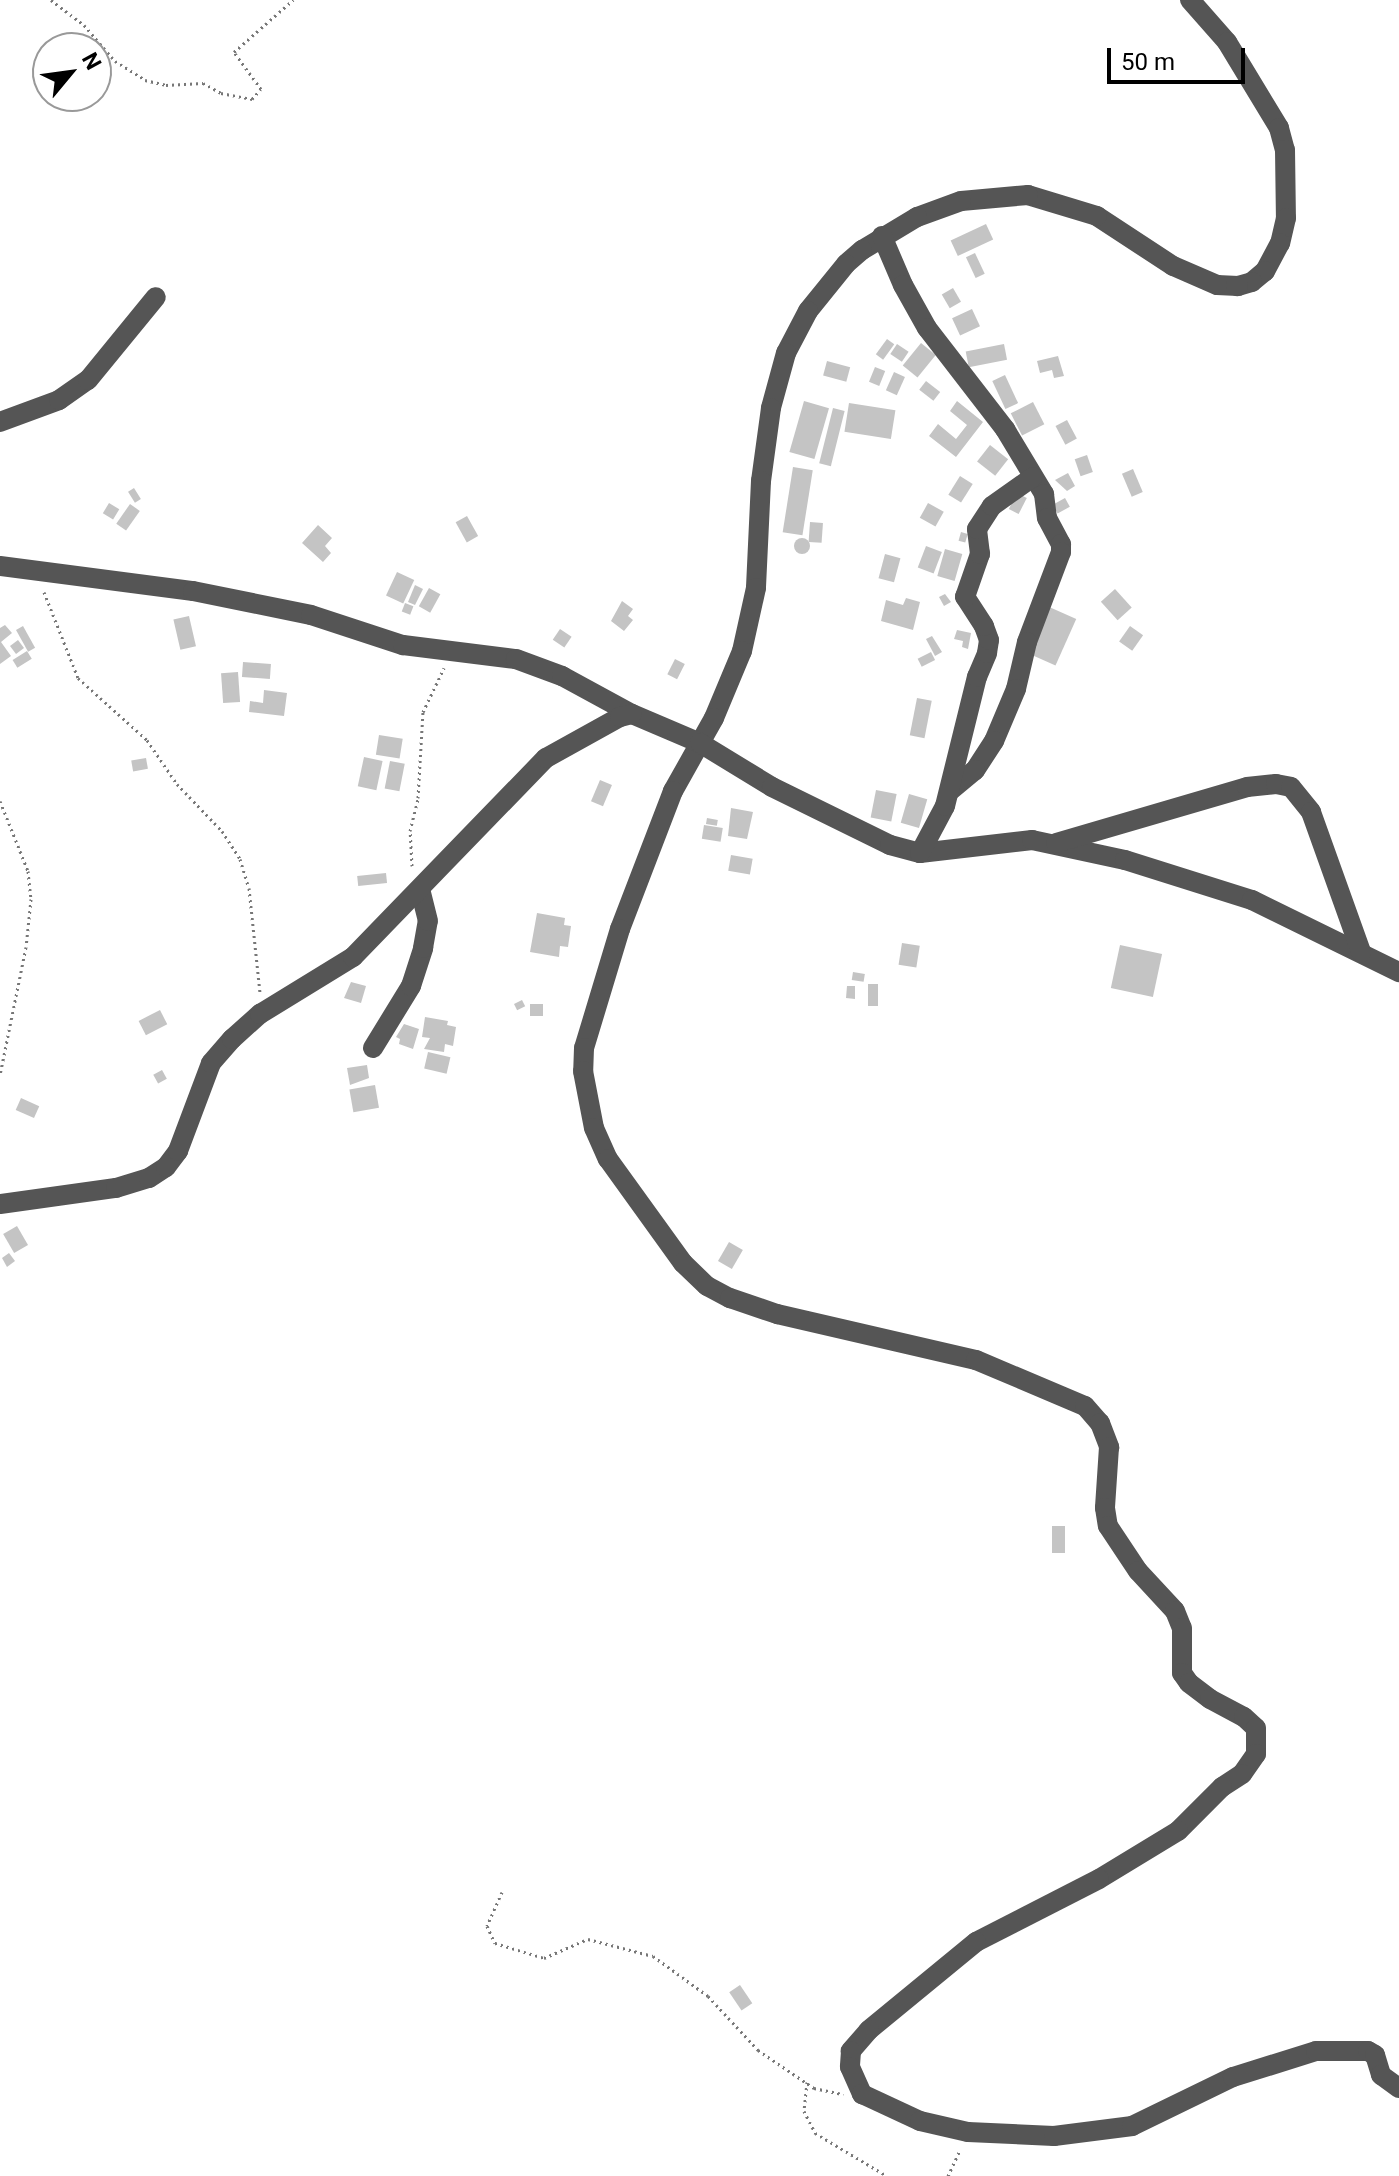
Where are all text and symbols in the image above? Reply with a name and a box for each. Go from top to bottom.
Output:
north arrow [32,32,112,112]
scale bar [1111,32,1249,82]
text: N [77,48,106,74]
text: 50 m [1121,48,1175,76]

